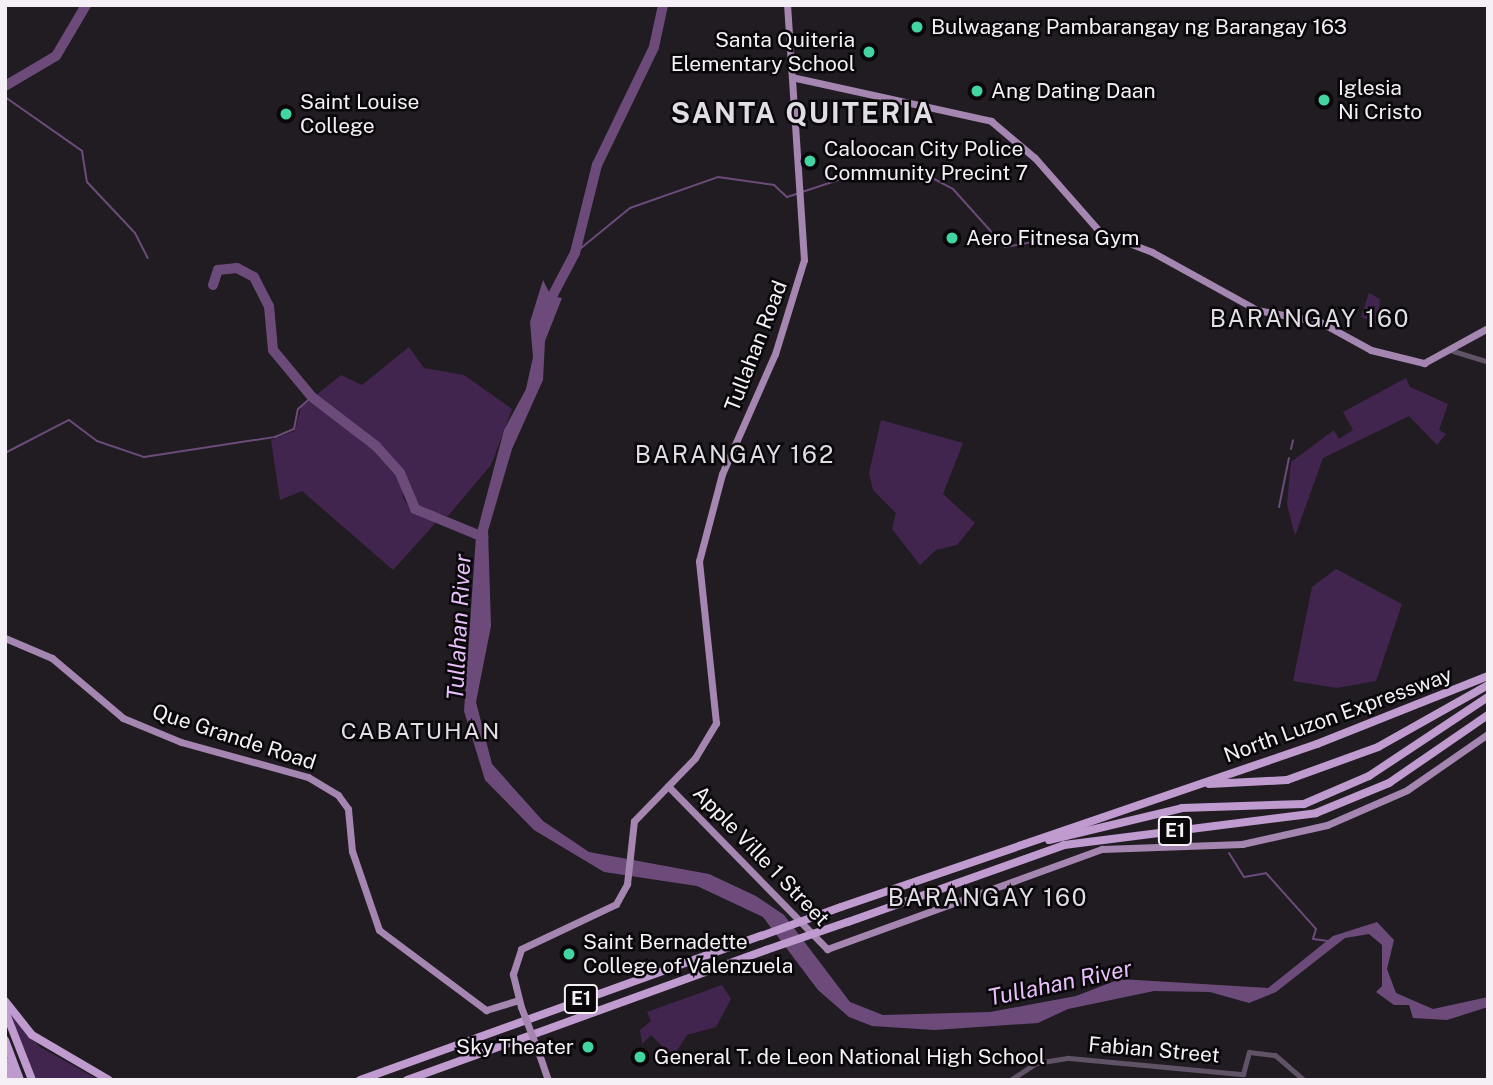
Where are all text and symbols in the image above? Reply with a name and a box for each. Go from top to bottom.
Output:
place label: Bulwagang Pambarangay ng Barangay 163 [931,14,1347,40]
marker: Bulwagang Pambarangay ng Barangay 163 [909,19,925,35]
place label: Santa Quiteria Elementary School [671,27,855,77]
marker: Santa Quiteria Elementary School [861,44,877,60]
place label: Iglesia Ni Cristo [1338,75,1422,125]
place label: Ang Dating Daan [991,78,1156,104]
marker: Ang Dating Daan [969,83,985,99]
place label: Saint Louise College [300,89,419,139]
marker: Iglesia Ni Cristo [1316,92,1332,108]
district label: SANTA QUITERIA [672,96,934,130]
marker: Saint Louise College [278,106,294,122]
place label: Caloocan City Police Community Precint 7 [824,136,1028,186]
marker: Caloocan City Police Community Precint 7 [802,153,818,169]
place label: Aero Fitnesa Gym [966,225,1139,251]
marker: Aero Fitnesa Gym [944,230,960,246]
street label: Tullahan Road [719,277,793,415]
district label: BARANGAY 160 [1211,305,1409,333]
district label: BARANGAY 162 [636,441,834,469]
water label: Tullahan River [441,553,477,701]
street label: North Luzon Expressway [1220,662,1456,768]
street label: Que Grande Road [149,699,319,775]
district label: CABATUHAN [342,717,500,745]
street label: Apple Ville 1 Street [687,780,835,932]
road number: E1 [1158,816,1192,846]
district label: BARANGAY 160 [889,884,1087,912]
place label: Saint Bernadette College of Valenzuela [583,929,794,979]
marker: Saint Bernadette College of Valenzuela [561,946,577,962]
water label: Tullahan River [986,954,1134,1012]
road number: E1 [564,984,598,1015]
street label: Fabian Street [1087,1032,1221,1068]
place label: Sky Theater [456,1034,574,1060]
marker: Sky Theater [580,1039,596,1055]
place label: General T. de Leon National High School [654,1044,1046,1070]
marker: General T. de Leon National High School [632,1049,648,1065]

